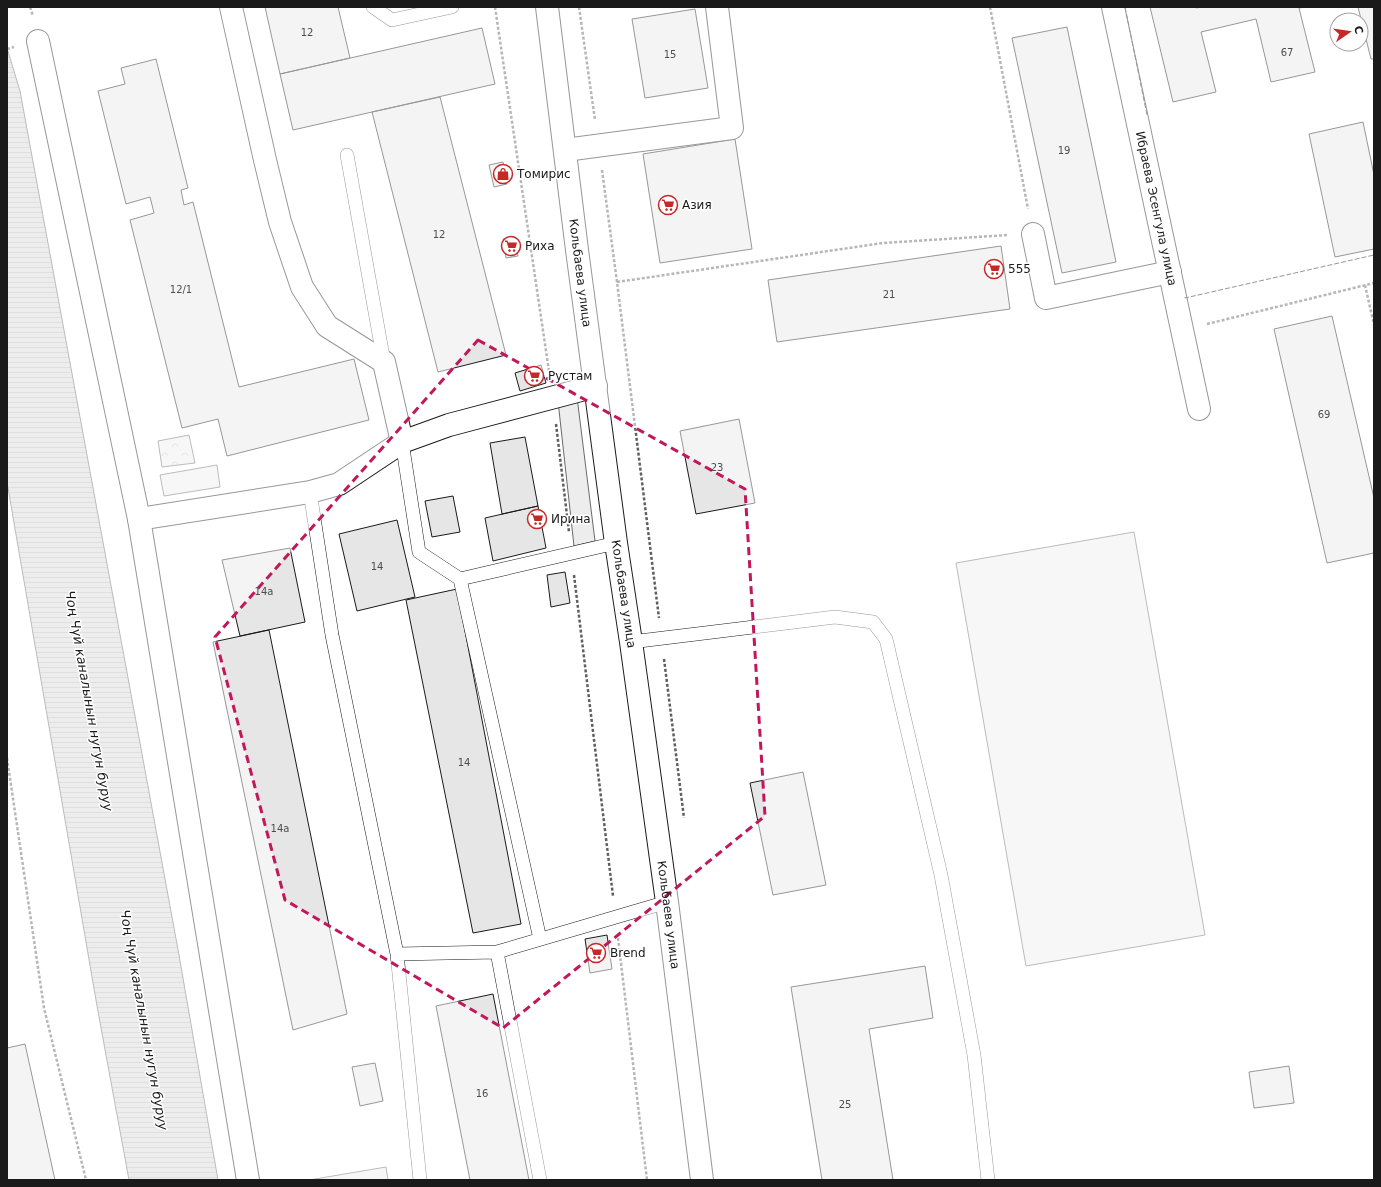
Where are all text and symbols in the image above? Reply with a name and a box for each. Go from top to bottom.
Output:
north arrow [1329,12,1369,52]
text: С [1351,24,1365,35]
house number: 12 [301,27,313,38]
house number: 67 [1281,47,1293,58]
house number: 15 [664,49,676,60]
street label: Ибраева Эсенгула улица [1133,130,1179,287]
house number: 19 [1058,145,1070,156]
shop icon: Томирис [492,163,514,185]
place label: Томирис [516,167,571,181]
supermarket icon: Азия [657,194,679,216]
place label: Азия [682,198,712,212]
street label: Кольбаева улица [566,218,594,328]
house number: 12 [433,229,445,240]
supermarket icon: Риха [500,235,522,257]
place label: Риха [525,239,555,253]
supermarket icon: 555 [983,258,1005,280]
place label: 555 [1008,262,1031,276]
house number: 12/1 [170,284,192,295]
house number: 21 [883,289,895,300]
supermarket icon: Рустам [523,365,545,387]
place label: Рустам [548,369,592,383]
house number: 69 [1318,409,1330,420]
house number: 23 [711,462,723,473]
supermarket icon: Ирина [526,508,548,530]
place label: Ирина [551,512,591,526]
street label: Кольбаева улица [609,539,639,649]
house number: 14 [371,561,383,572]
house number: 14а [255,586,273,597]
water label: Чоң Чүй каналынын нугун буруу [62,590,116,813]
house number: 14 [458,757,470,768]
house number: 14а [271,823,289,834]
street label: Кольбаева улица [654,860,682,970]
water label: Чоң Чүй каналынын нугун буруу [117,909,171,1132]
supermarket icon: Brend [585,942,607,964]
place label: Brend [610,946,646,960]
house number: 16 [476,1088,488,1099]
house number: 25 [839,1099,851,1110]

